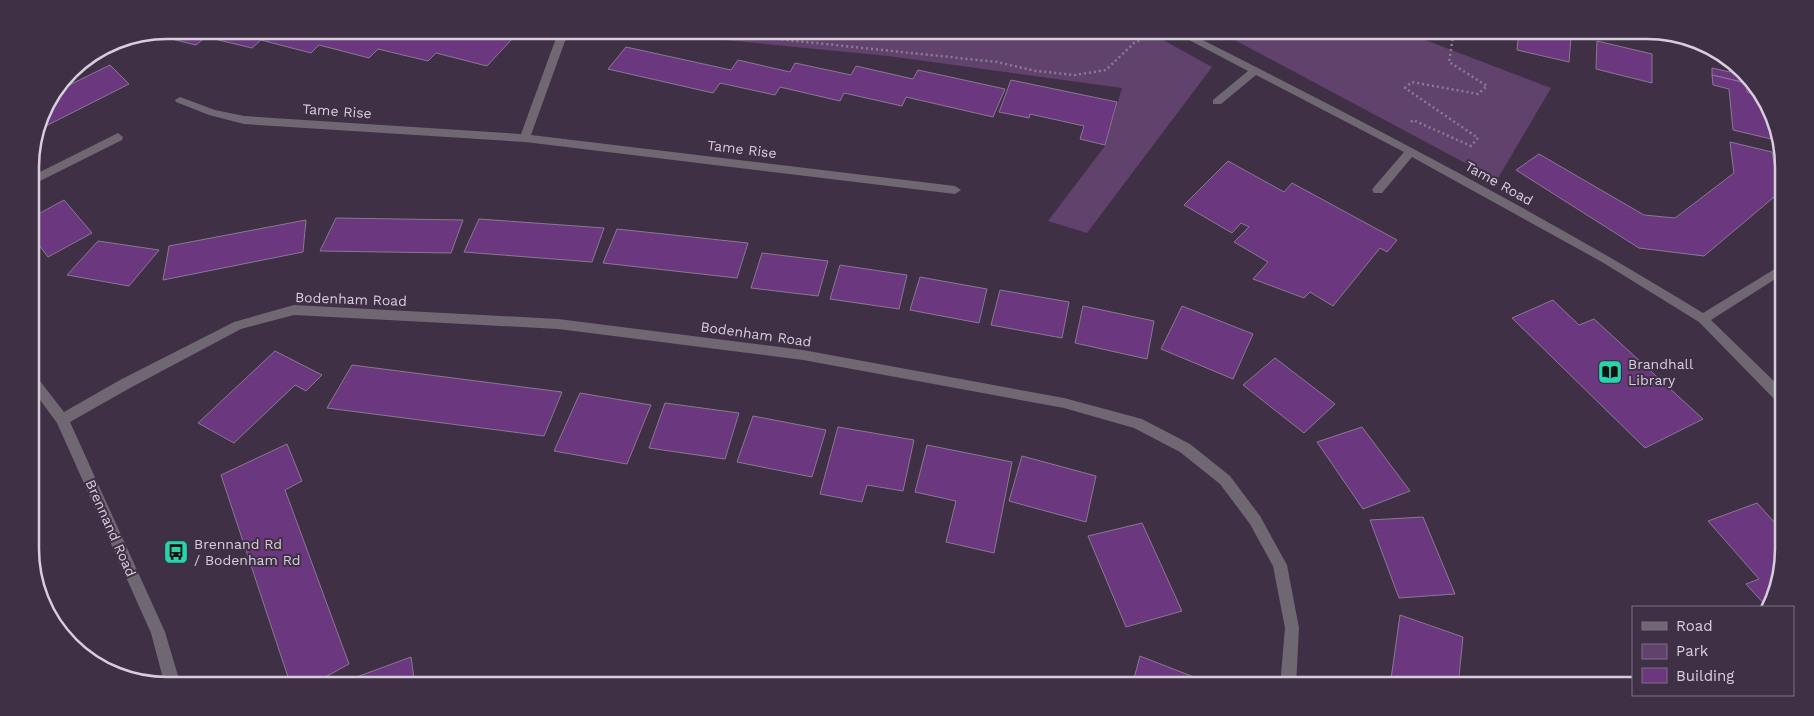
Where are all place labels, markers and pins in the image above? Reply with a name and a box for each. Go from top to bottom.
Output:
place label: Brandhall Library [1628,356,1694,388]
library icon: Brandhall Library [1597,359,1623,385]
place label: Brennand Rd / Bodenham Rd [194,536,301,568]
bus stop icon: Brennand Rd / Bodenham Rd [163,539,189,565]

